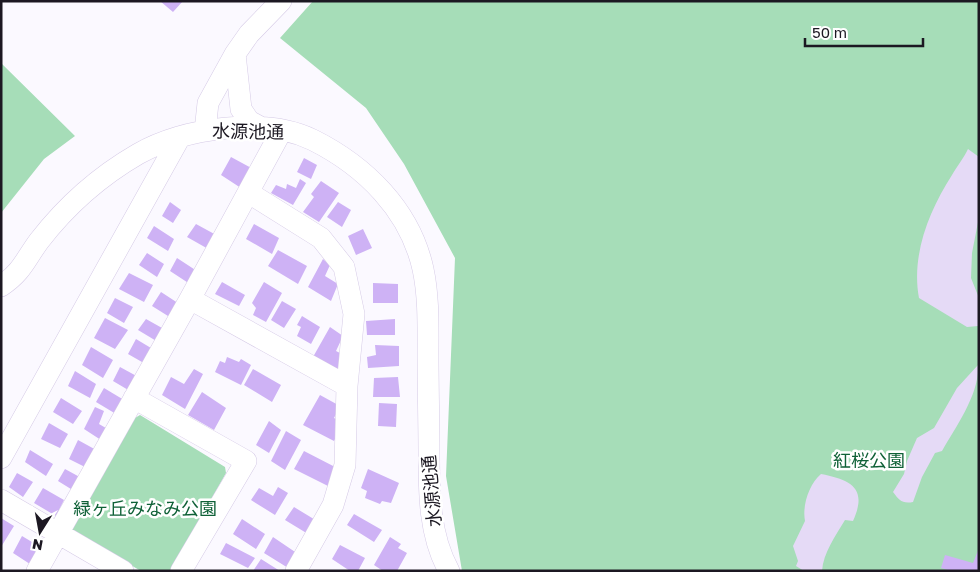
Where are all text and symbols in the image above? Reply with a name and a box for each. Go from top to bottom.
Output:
scale bar [805,15,922,47]
text: 50 m [812,23,847,41]
street label: 水源池通 [212,119,284,143]
park label: 紅桜公園 [833,449,905,471]
street label: 水源池通 [417,454,445,528]
park label: 緑ヶ丘みなみ公園 [73,497,217,519]
north arrow [15,507,65,557]
text: N [31,536,44,555]

